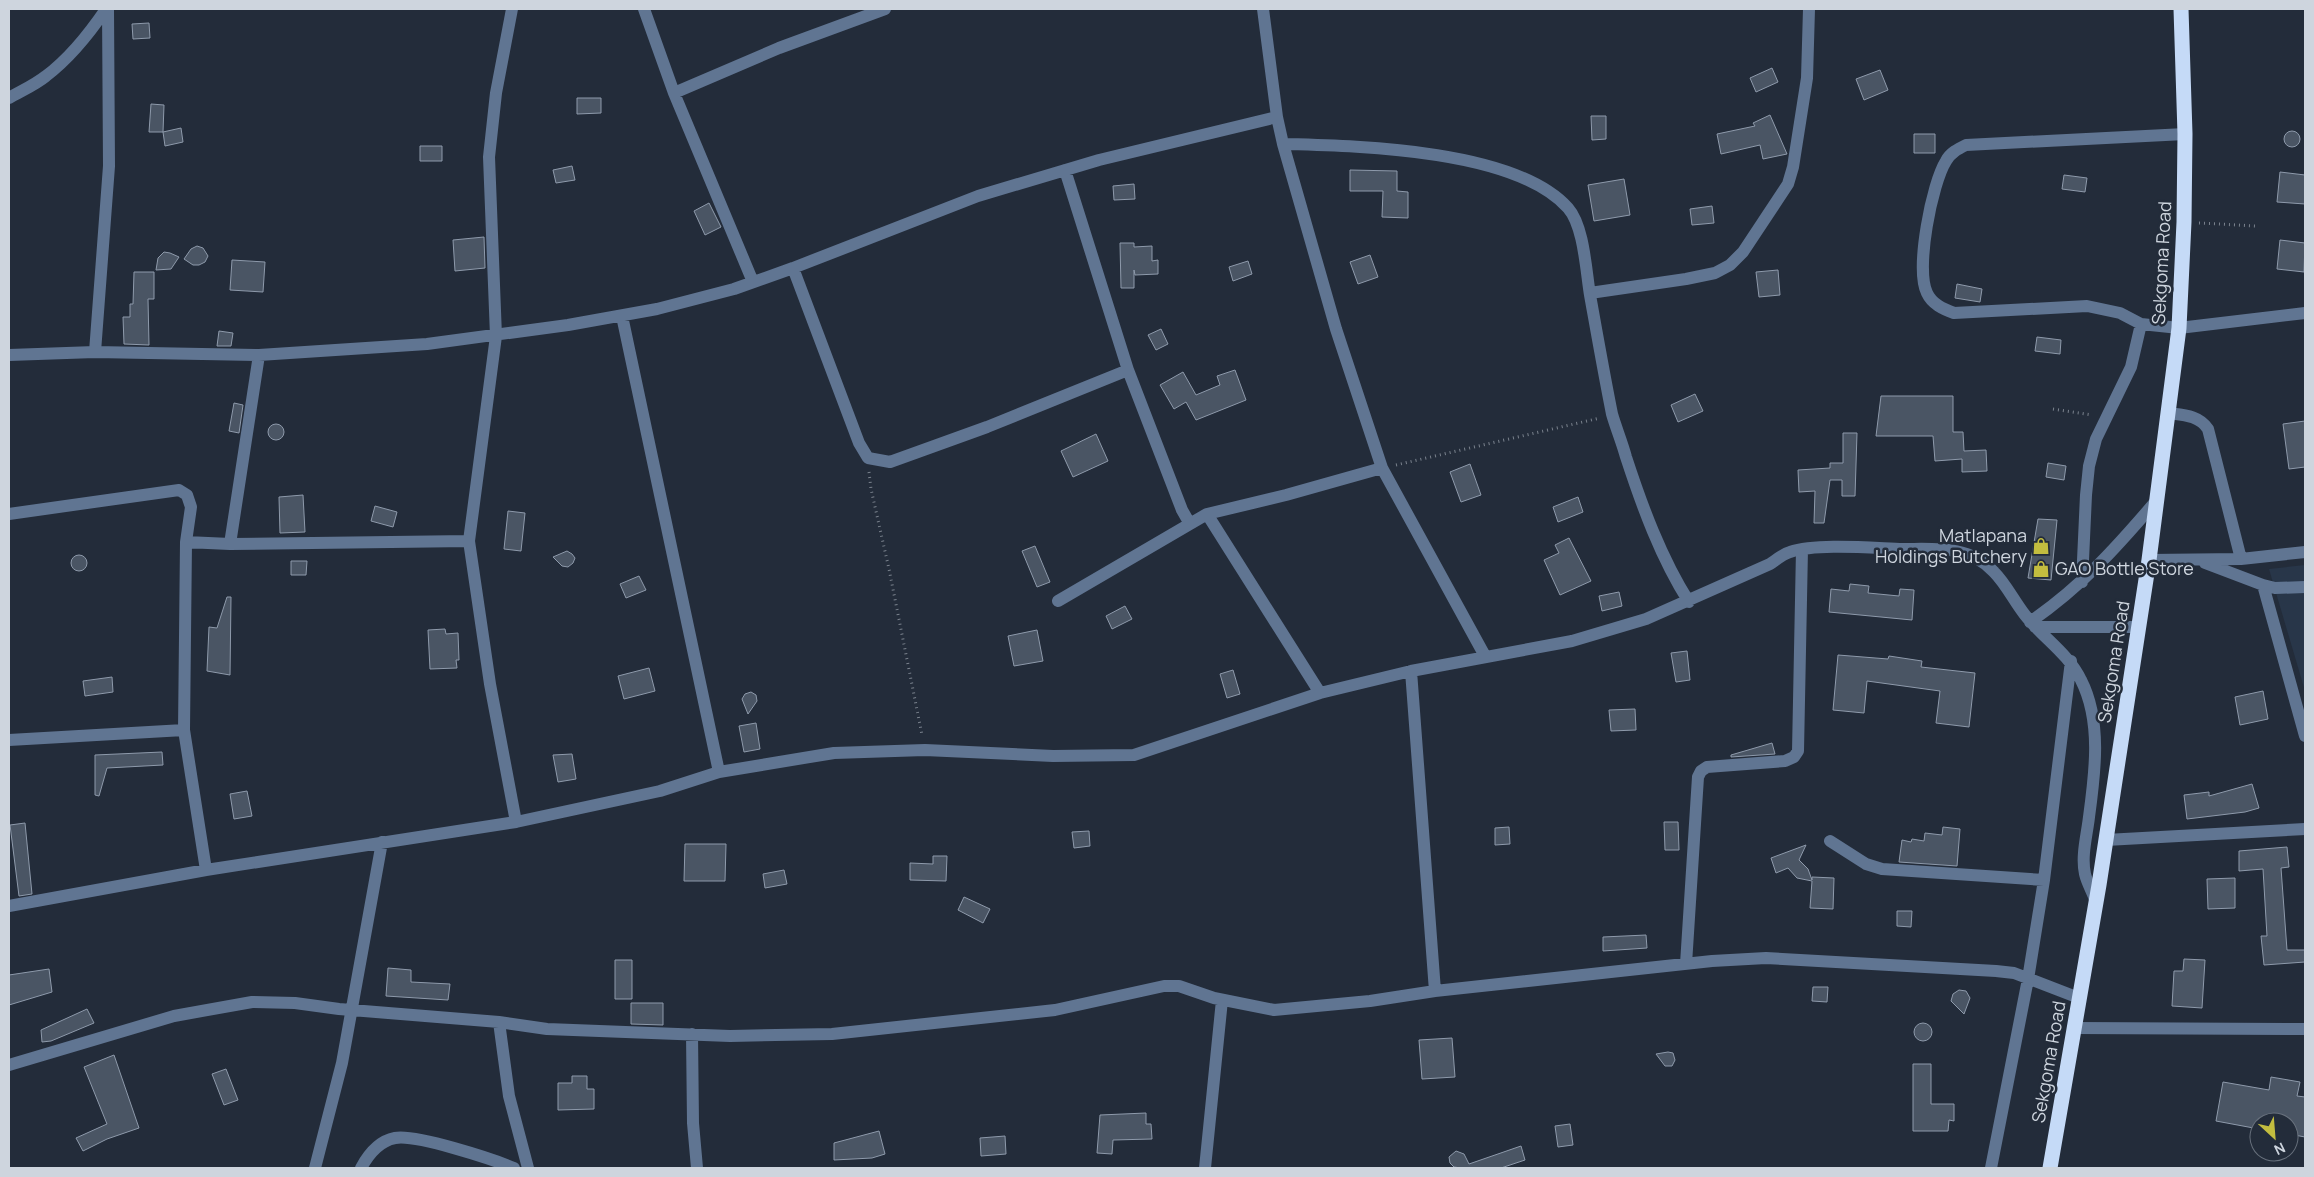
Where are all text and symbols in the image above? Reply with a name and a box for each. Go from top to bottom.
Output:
street label: Sekgoma Road [2146,201,2176,325]
place label: Matlapana Holdings Butchery [1875,523,2027,568]
shop icon: Matlapana Holdings Butchery [2031,536,2051,556]
place label: GAO Bottle Store [2055,556,2194,580]
shop icon: GAO Bottle Store [2031,559,2051,579]
street label: Sekgoma Road [2092,599,2135,725]
street label: Sekgoma Road [2025,999,2071,1125]
north arrow [2249,1112,2299,1162]
text: N [2271,1138,2289,1160]

